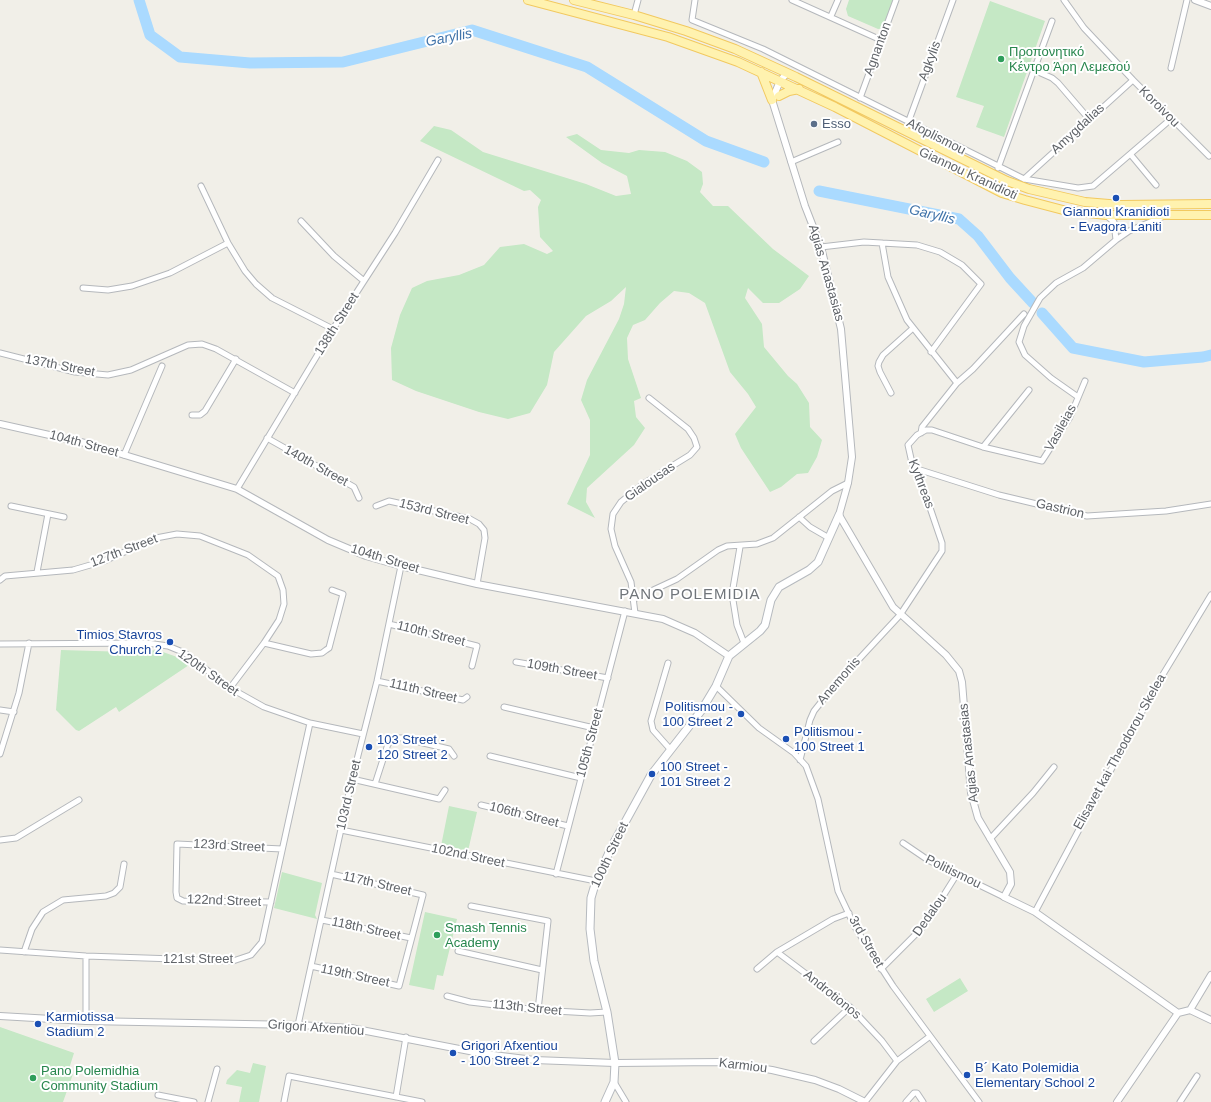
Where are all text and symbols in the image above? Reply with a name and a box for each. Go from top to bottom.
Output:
street label: Agnanton [861,20,895,78]
water label: Garyllis [424,25,474,51]
street label: Agkylis [916,39,944,83]
place label: Προπονητικό Κέντρο Άρη Λεμεσού [1009,44,1130,75]
marker: Προπονητικό Κέντρο Άρη Λεμεσού [996,54,1006,64]
street label: Koroivou [1135,83,1183,131]
street label: Amygdalias [1048,100,1108,158]
street label: Afoplismou [904,115,968,159]
place label: Esso [822,116,851,132]
marker: Esso [809,119,819,129]
street label: Giannou Kranidioti [916,144,1020,204]
marker: Giannou Kranidioti - Evagora Laniti [1111,193,1121,203]
water label: Garyllis [907,202,957,228]
place label: Giannou Kranidioti - Evagora Laniti [1063,204,1169,235]
street label: Agias Anastasias [805,223,847,323]
street label: 138th Street [312,290,362,358]
street label: 137th Street [24,352,96,380]
street label: Vasileias [1042,402,1080,454]
street label: 104th Street [48,427,120,461]
street label: 140th Street [281,442,351,490]
street label: Kythreas [905,457,937,511]
street label: Gialousas [622,459,678,505]
street label: 153rd Street [397,496,471,528]
street label: Gastrion [1034,496,1086,522]
street label: 127th Street [88,531,160,571]
street label: 104th Street [349,541,421,577]
district label: PANO POLEMIDIA [619,586,761,604]
street label: 110th Street [395,618,467,650]
place label: Timios Stavros Church 2 [77,627,162,658]
marker: Timios Stavros Church 2 [165,637,175,647]
street label: 120th Street [175,646,241,700]
street label: Anemonis [814,654,864,708]
street label: 109th Street [526,656,598,684]
street label: Elisavet kai Theodorou Skelea [1071,671,1169,833]
street label: 111th Street [388,676,458,706]
place label: Politismou - 100 Street 2 [662,699,733,730]
street label: Agias Anastasias [956,703,982,803]
street label: 105th Street [573,707,607,779]
marker: Politismou - 100 Street 2 [736,709,746,719]
place label: Politismou - 100 Street 1 [794,724,865,755]
place label: 103 Street - 120 Street 2 [377,732,448,763]
marker: Politismou - 100 Street 1 [781,734,791,744]
marker: 103 Street - 120 Street 2 [364,742,374,752]
street label: 103rd Street [333,758,365,832]
place label: 100 Street - 101 Street 2 [660,759,731,790]
marker: 100 Street - 101 Street 2 [647,769,657,779]
street label: 106th Street [488,799,560,831]
street label: 100th Street [588,820,632,890]
street label: 123rd Street [193,836,265,856]
street label: 102nd Street [430,841,506,871]
street label: Politismou [923,852,983,892]
street label: 117th Street [341,869,413,899]
street label: Dedalou [910,891,950,939]
street label: 122nd Street [187,892,261,910]
street label: 3rd Street [845,913,887,971]
street label: 118th Street [330,914,402,944]
place label: Smash Tennis Academy [445,920,527,951]
marker: Smash Tennis Academy [432,930,442,940]
street label: 121st Street [163,951,233,967]
street label: 119th Street [319,961,391,991]
street label: Androtionos [800,967,864,1023]
street label: 113th Street [491,997,563,1019]
place label: Karmiotissa Stadium 2 [46,1009,114,1040]
street label: Grigori Afxentiou [267,1017,365,1039]
marker: Karmiotissa Stadium 2 [33,1019,43,1029]
place label: Grigori Afxentiou - 100 Street 2 [461,1038,558,1069]
marker: Grigori Afxentiou - 100 Street 2 [448,1048,458,1058]
street label: Karmiou [718,1055,768,1077]
place label: B´ Kato Polemidia Elementary School 2 [975,1060,1095,1091]
place label: Pano Polemidhia Community Stadium [41,1063,158,1094]
marker: B´ Kato Polemidia Elementary School 2 [962,1070,972,1080]
marker: Pano Polemidhia Community Stadium [28,1073,38,1083]

